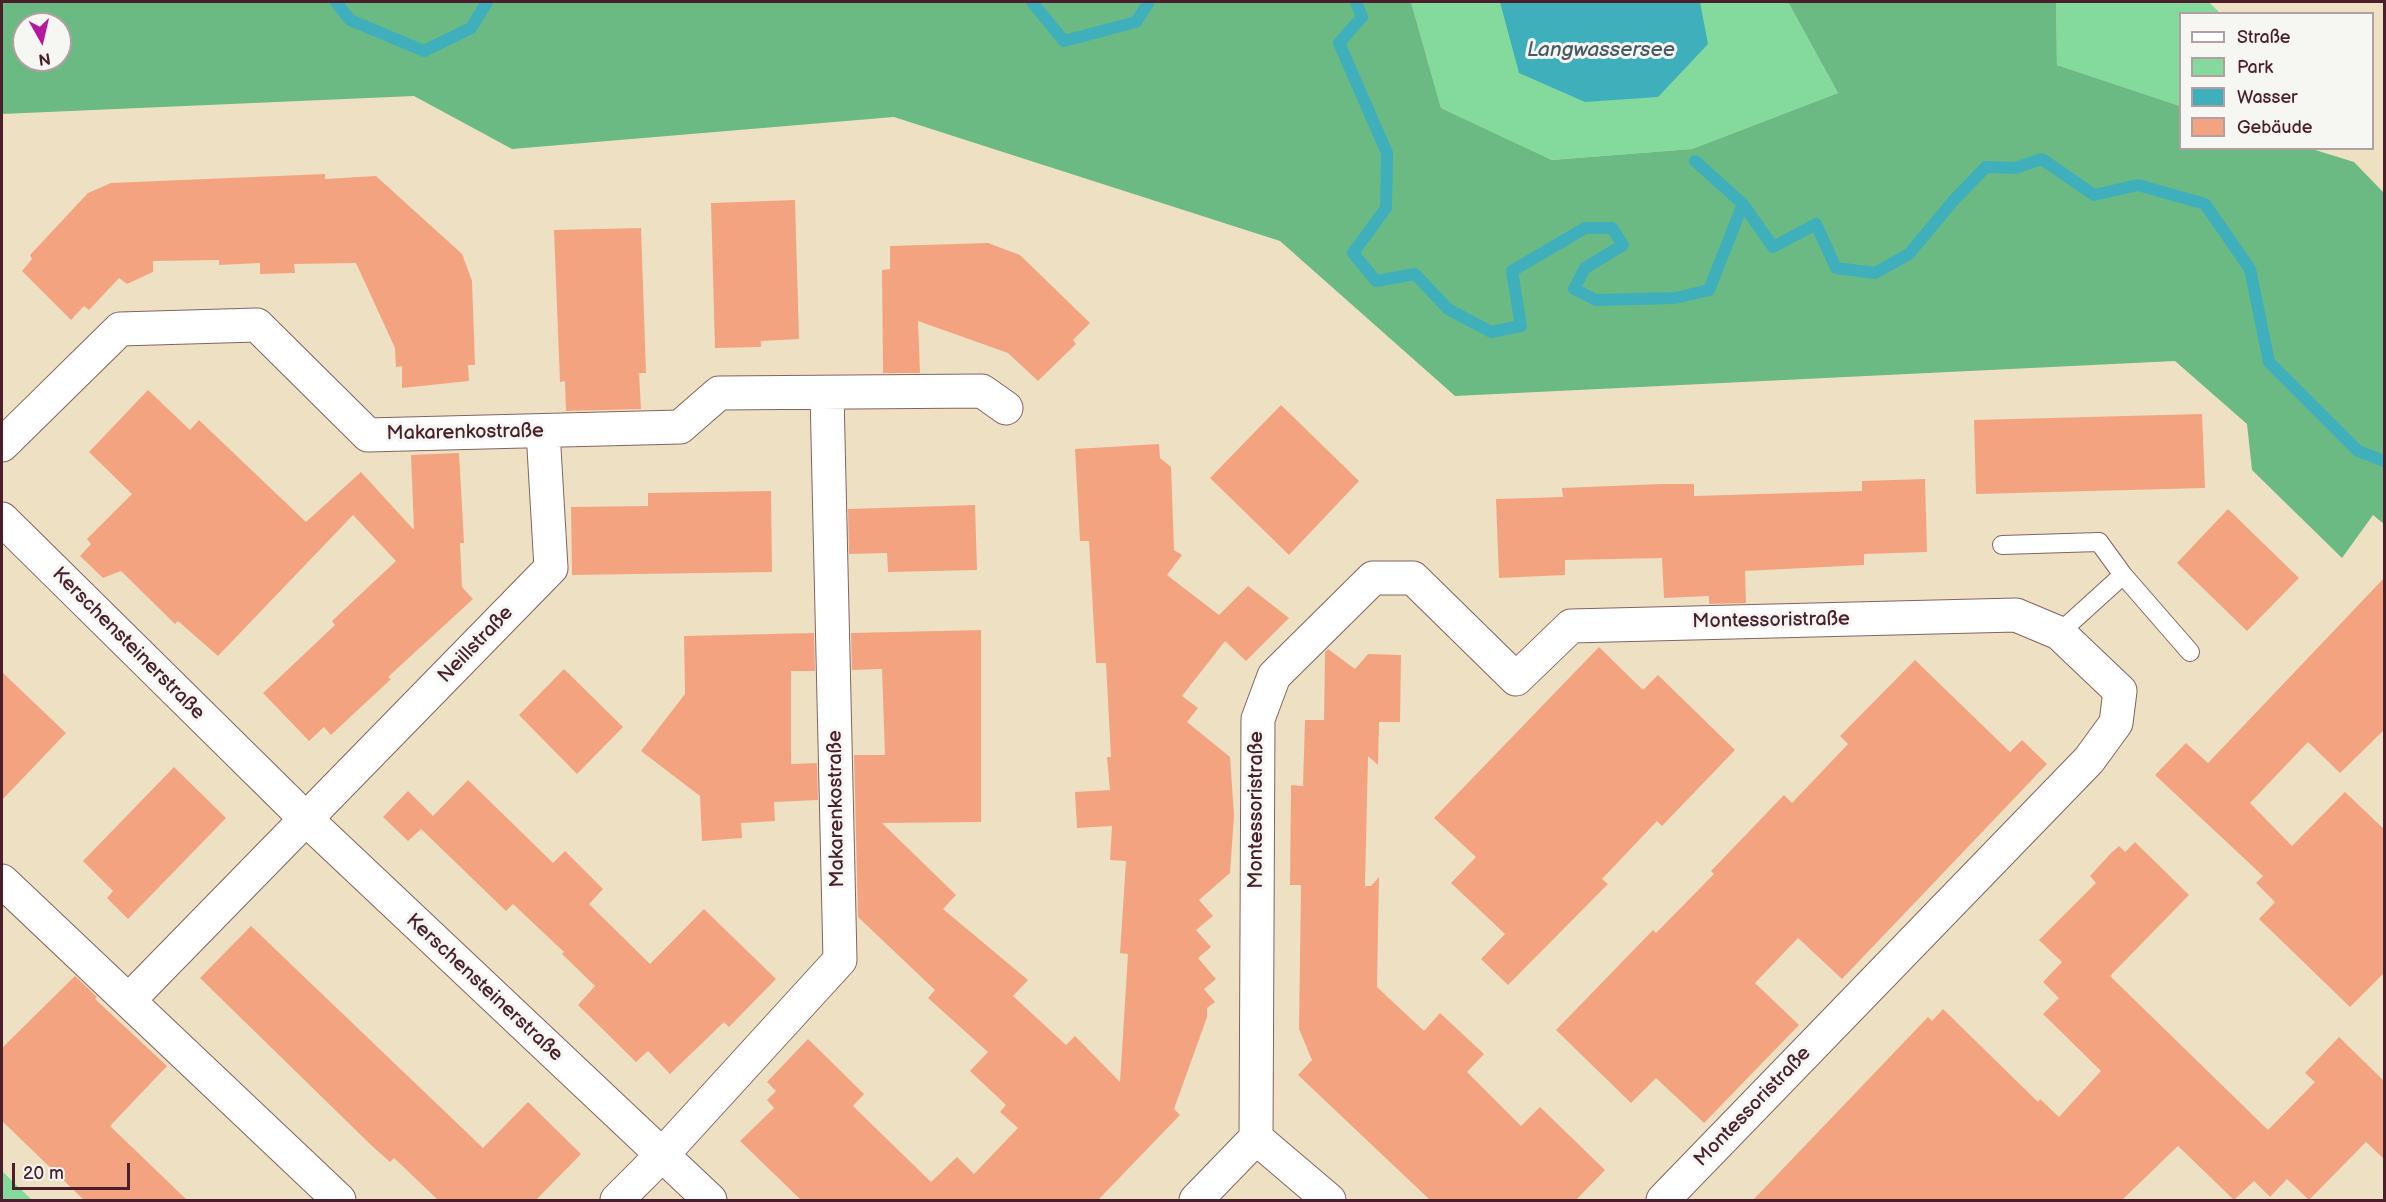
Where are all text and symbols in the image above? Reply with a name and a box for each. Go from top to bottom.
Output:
north arrow [12,12,72,72]
legend [2179,12,2374,150]
text: Straße [2237,27,2290,48]
water label: Langwassersee [1527,38,1675,64]
text: N [37,48,52,69]
text: Park [2237,57,2273,78]
text: Wasser [2237,87,2298,108]
text: Gebäude [2237,117,2313,138]
street label: Makarenkostraße [386,420,544,446]
street label: Kerschensteinerstraße [47,563,209,725]
street label: Neillstraße [433,602,519,688]
street label: Montessoristraße [1692,608,1850,634]
street label: Makarenkostraße [824,730,850,888]
street label: Montessoristraße [1245,731,1269,889]
street label: Kerschensteinerstraße [400,909,568,1067]
street label: Montessoristraße [1690,1042,1816,1172]
scale bar [15,1151,134,1189]
text: 20 m [23,1163,64,1184]

